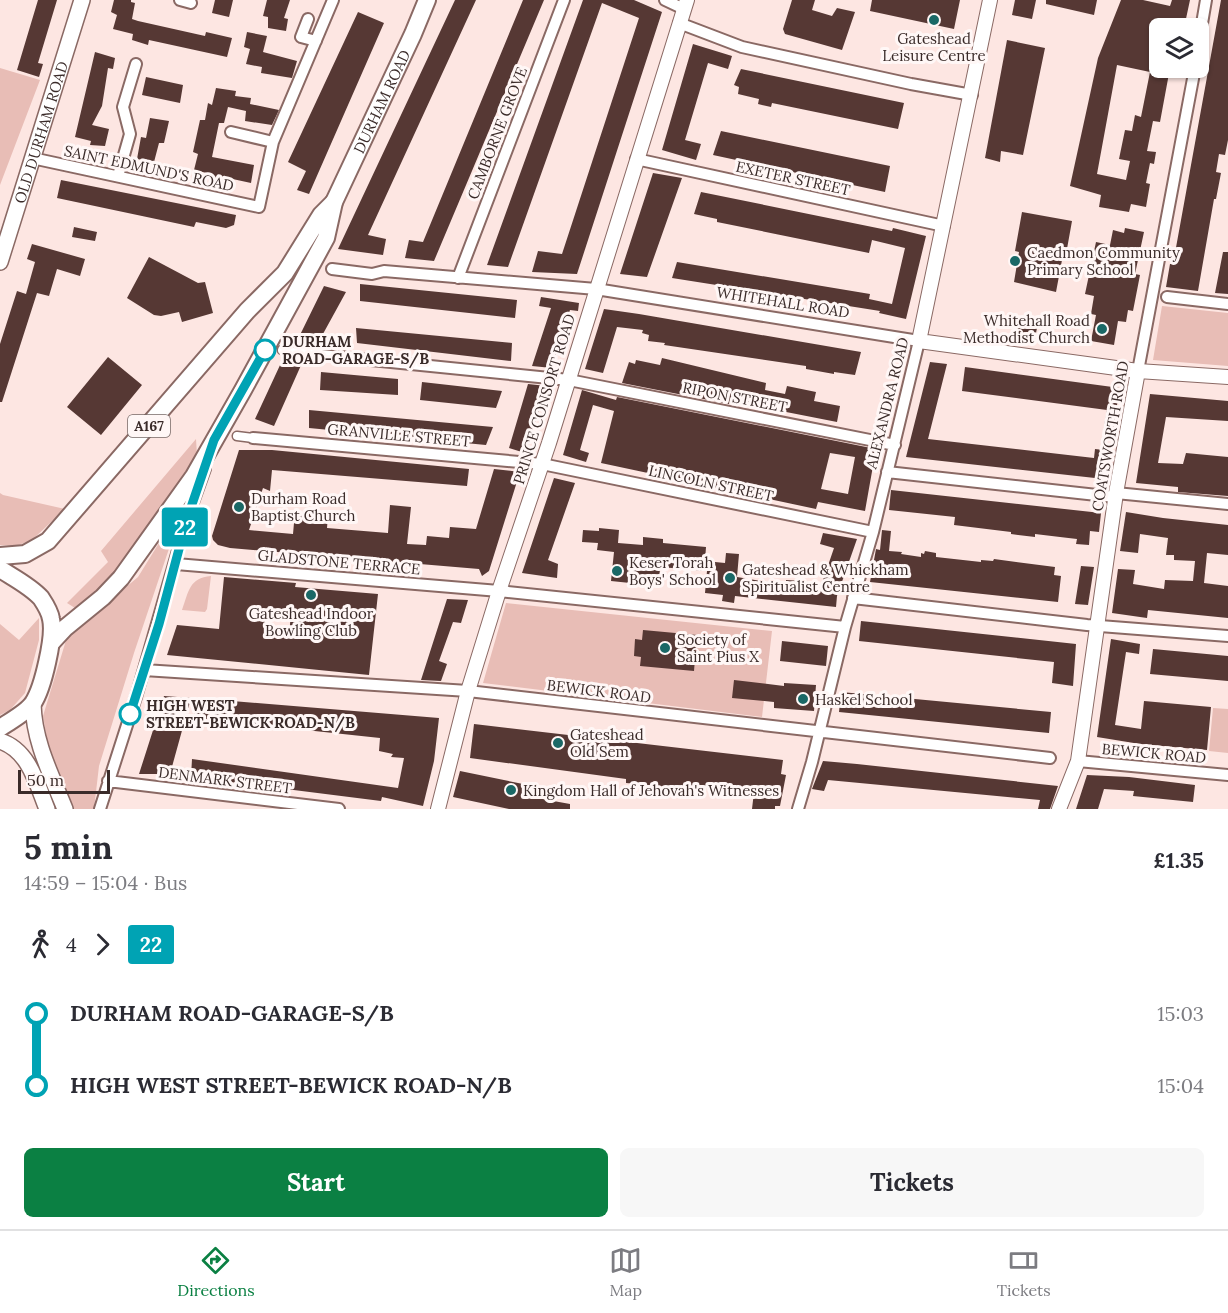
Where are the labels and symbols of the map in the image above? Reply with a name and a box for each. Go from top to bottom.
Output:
marker: Gateshead Leisure Centre [927,13,941,27]
place label: Gateshead Leisure Centre [882,29,986,65]
street label: DURHAM ROAD [349,46,414,156]
street label: OLD DURHAM ROAD [9,59,72,206]
street label: CAMBORNE GROVE [463,64,531,202]
street label: SAINT EDMUND'S ROAD [62,141,236,195]
street label: EXETER STREET [734,157,852,199]
place label: Caedmon Community Primary School [1027,243,1180,279]
marker: Caedmon Community Primary School [1008,254,1022,268]
street label: WHITEHALL ROAD [715,282,851,322]
street label: PRINCE CONSORT ROAD [509,311,579,487]
place label: Whitehall Road Methodist Church [963,311,1090,347]
marker: Whitehall Road Methodist Church [1095,322,1109,336]
place label: DURHAM ROAD-GARAGE-S/B [282,332,429,369]
street label: ALEXANDRA ROAD [861,335,913,472]
marker: DURHAM ROAD-GARAGE-S/B [254,339,276,361]
street label: COATSWORTH ROAD [1087,359,1133,513]
street label: RIPON STREET [681,378,789,417]
road number: A167 [128,415,170,437]
street label: GRANVILLE STREET [327,419,472,451]
street label: LINCOLN STREET [647,460,776,506]
place label: Durham Road Baptist Church [251,489,356,525]
marker: Durham Road Baptist Church [232,500,246,514]
line badge: 22 [158,508,212,546]
street label: GLADSTONE TERRACE [257,545,421,579]
place label: Keser Torah Boys' School [629,553,716,589]
place label: Gateshead & Whickham Spiritualist Centre [742,560,909,596]
marker: Keser Torah Boys' School [610,564,624,578]
marker: Gateshead & Whickham Spiritualist Centre [723,571,737,585]
marker: Gateshead Indoor Bowling Club [304,588,318,602]
place label: Gateshead Indoor Bowling Club [249,604,374,640]
place label: Society of Saint Pius X [677,630,759,666]
marker: Society of Saint Pius X [658,641,672,655]
street label: BEWICK ROAD [546,675,652,707]
place label: Haskel School [815,690,912,709]
marker: Haskel School [796,692,810,706]
place label: HIGH WEST STREET-BEWICK ROAD-N/B [146,696,355,733]
marker: HIGH WEST STREET-BEWICK ROAD-N/B [119,703,141,725]
place label: Gateshead Old Sem [570,725,644,761]
marker: Gateshead Old Sem [551,736,565,750]
street label: BEWICK ROAD [1101,739,1207,767]
street label: DENMARK STREET [157,762,293,798]
scale bar [18,767,110,794]
place label: Kingdom Hall of Jehovah's Witnesses [523,781,779,800]
marker: Kingdom Hall of Jehovah's Witnesses [504,783,518,797]

